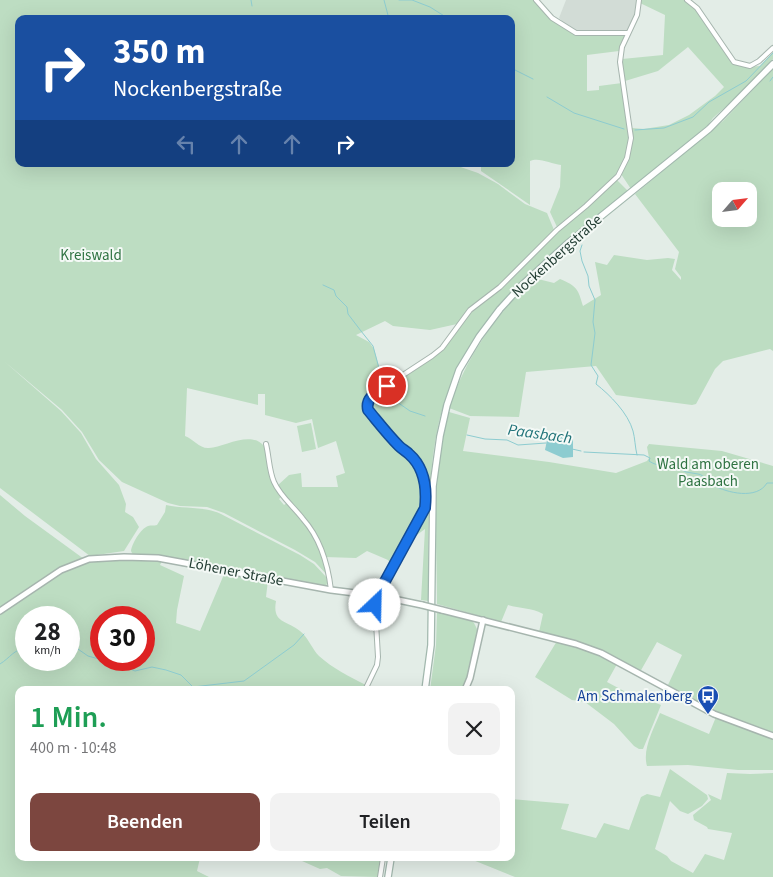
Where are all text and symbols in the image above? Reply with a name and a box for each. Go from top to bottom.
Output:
text: 350 m [113,27,205,77]
icon: right [30,35,95,100]
text: Nockenbergstraße [113,73,282,105]
icon: left [172,130,200,158]
icon: ahead [225,130,253,158]
icon: ahead [278,130,306,158]
icon: right [331,130,359,158]
north arrow [712,182,758,228]
map controls [712,182,757,227]
street label: Nockenbergstraße [507,210,607,302]
park label: Kreiswald [60,245,122,266]
pin [366,365,408,407]
icon: arrive [373,372,401,400]
water label: Paasbach [506,419,574,449]
park label: Wald am oberen Paasbach [657,454,759,492]
street label: Löhener Straße [187,553,285,591]
position arrow [348,578,400,630]
speed limit sign: 30 [90,606,155,671]
text: 28 [34,614,61,650]
text: km/h [34,642,61,659]
bus stop icon: Am Schmalenberg [696,684,720,715]
place label: Am Schmalenberg [578,686,692,707]
text: 1 Min. [30,696,107,739]
button: close [448,703,500,755]
text: 400 m · 10:48 [30,737,117,759]
button: Beenden [30,793,260,851]
button: Teilen [270,793,500,851]

